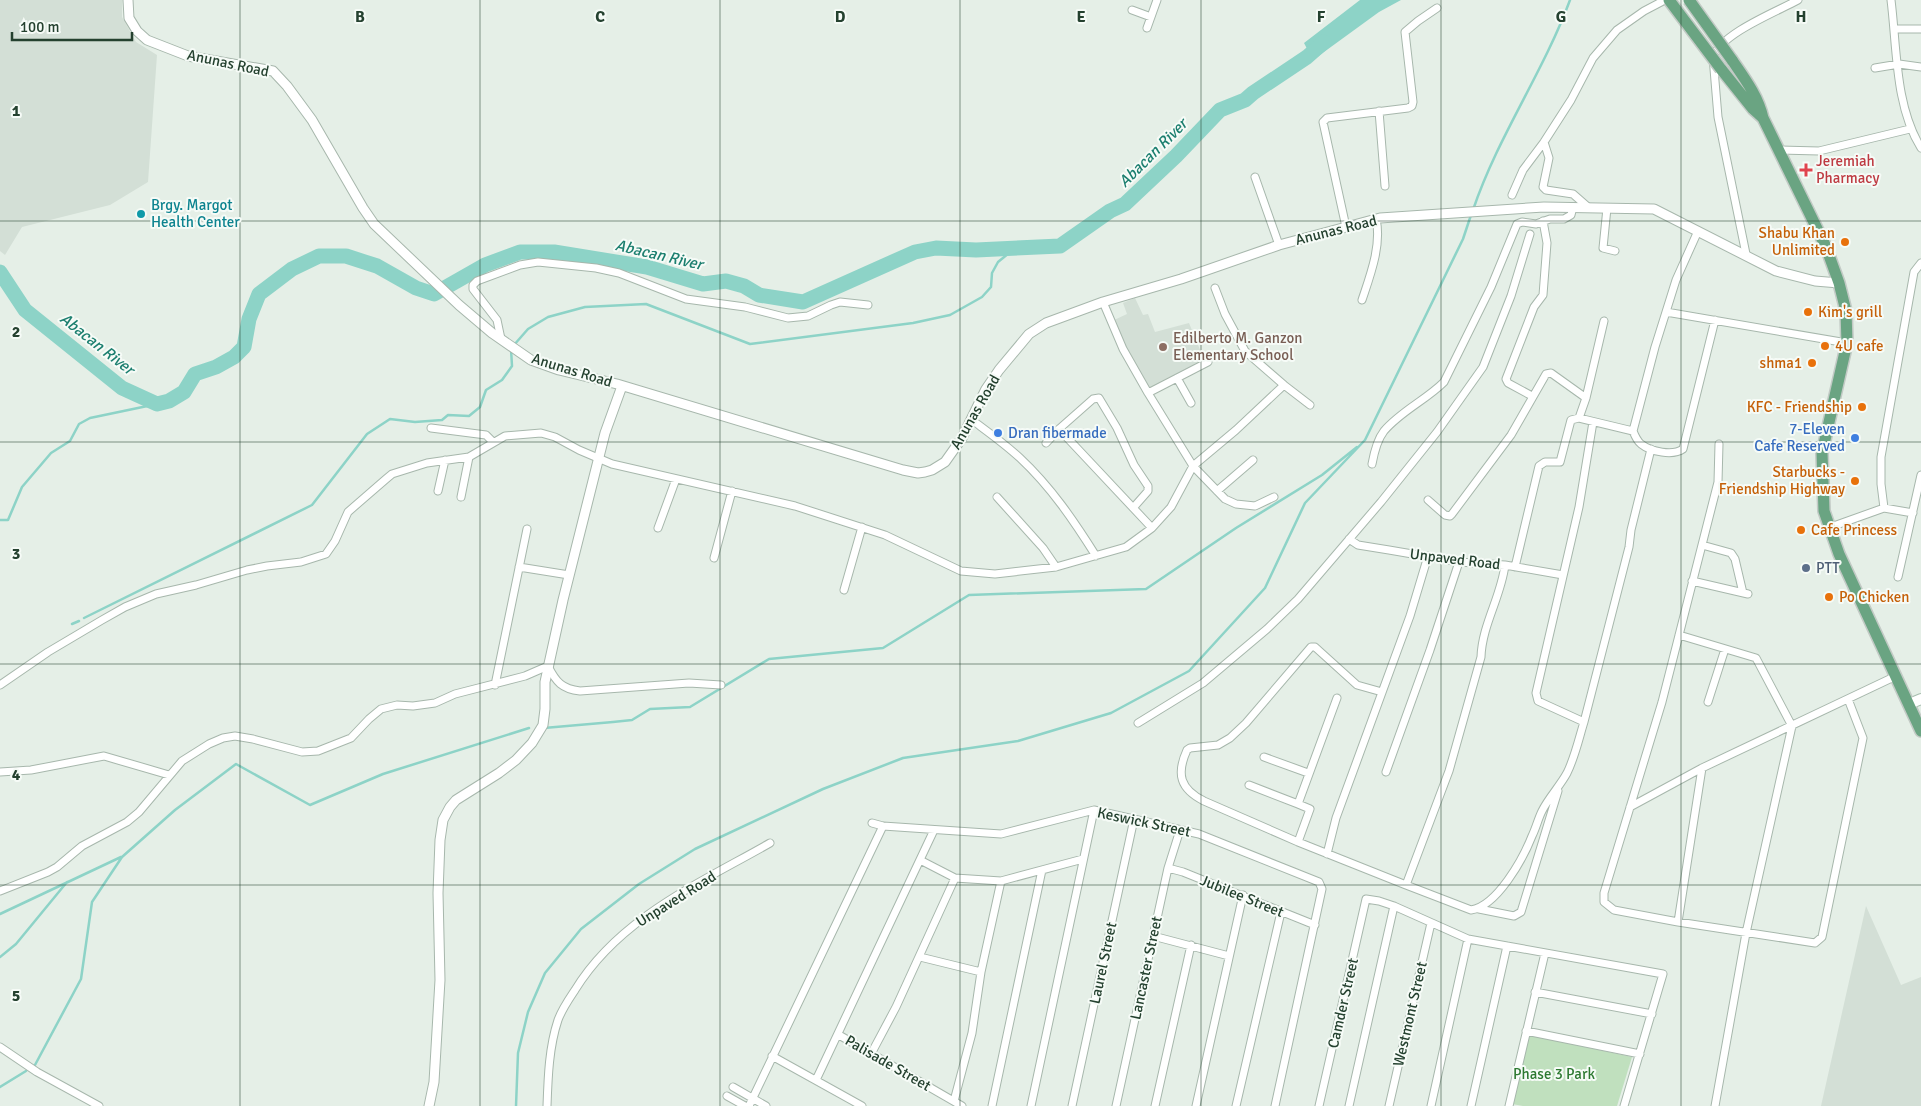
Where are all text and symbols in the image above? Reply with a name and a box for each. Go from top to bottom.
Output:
text: B [355,7,365,27]
text: C [595,7,605,27]
text: D [835,7,846,27]
text: E [1076,7,1086,27]
text: F [1317,7,1326,27]
text: G [1556,7,1566,27]
text: H [1796,7,1806,27]
scale bar [12,10,132,42]
text: 100 m [20,18,60,36]
street label: Anunas Road [185,46,271,80]
text: 1 [12,101,21,121]
water label: Abacan River [1114,113,1193,192]
place label: Jeremiah Pharmacy [1816,152,1879,187]
marker: Jeremiah Pharmacy [1800,164,1812,176]
place label: Brgy. Margot Health Center [151,196,240,231]
marker: Brgy. Margot Health Center [135,208,147,220]
street label: Anunas Road [1293,211,1379,249]
place label: Shabu Khan Unlimited [1759,224,1835,259]
water label: Abacan River [613,235,707,275]
marker: Shabu Khan Unlimited [1839,236,1851,248]
place label: Kim's grill [1818,303,1882,321]
marker: Kim's grill [1802,306,1814,318]
water label: Abacan River [56,309,140,381]
text: 2 [12,322,20,342]
place label: Edilberto M. Ganzon Elementary School [1173,329,1302,364]
place label: 4U cafe [1835,337,1884,355]
marker: 4U cafe [1819,340,1831,352]
marker: Edilberto M. Ganzon Elementary School [1157,341,1169,353]
street label: Anunas Road [530,349,615,391]
place label: shma1 [1760,354,1802,372]
marker: shma1 [1806,357,1818,369]
street label: Anunas Road [946,371,1004,453]
place label: KFC - Friendship [1747,398,1852,416]
marker: KFC - Friendship [1856,401,1868,413]
place label: 7-Eleven Cafe Reserved [1754,420,1845,455]
place label: Dran fibermade [1008,424,1107,442]
marker: Dran fibermade [992,427,1004,439]
marker: 7-Eleven Cafe Reserved [1849,432,1861,444]
place label: Starbucks - Friendship Highway [1719,463,1845,498]
marker: Starbucks - Friendship Highway [1849,475,1861,487]
place label: Cafe Princess [1811,521,1898,539]
marker: Cafe Princess [1795,524,1807,536]
text: 3 [12,544,20,564]
street label: Unpaved Road [1409,545,1501,573]
place label: PTT [1816,559,1840,577]
marker: PTT [1800,562,1812,574]
place label: Po Chicken [1839,588,1909,606]
marker: Po Chicken [1823,591,1835,603]
text: 4 [12,765,21,785]
street label: Keswick Street [1096,803,1192,841]
street label: Unpaved Road [633,867,719,931]
street label: Jubilee Street [1198,871,1286,921]
street label: Lancaster Street [1126,915,1166,1021]
street label: Laurel Street [1086,921,1120,1005]
street label: Camder Street [1324,956,1362,1050]
street label: Westmont Street [1389,960,1431,1068]
text: 5 [12,986,20,1006]
street label: Palisade Street [842,1031,934,1095]
park label: Phase 3 Park [1513,1065,1595,1083]

